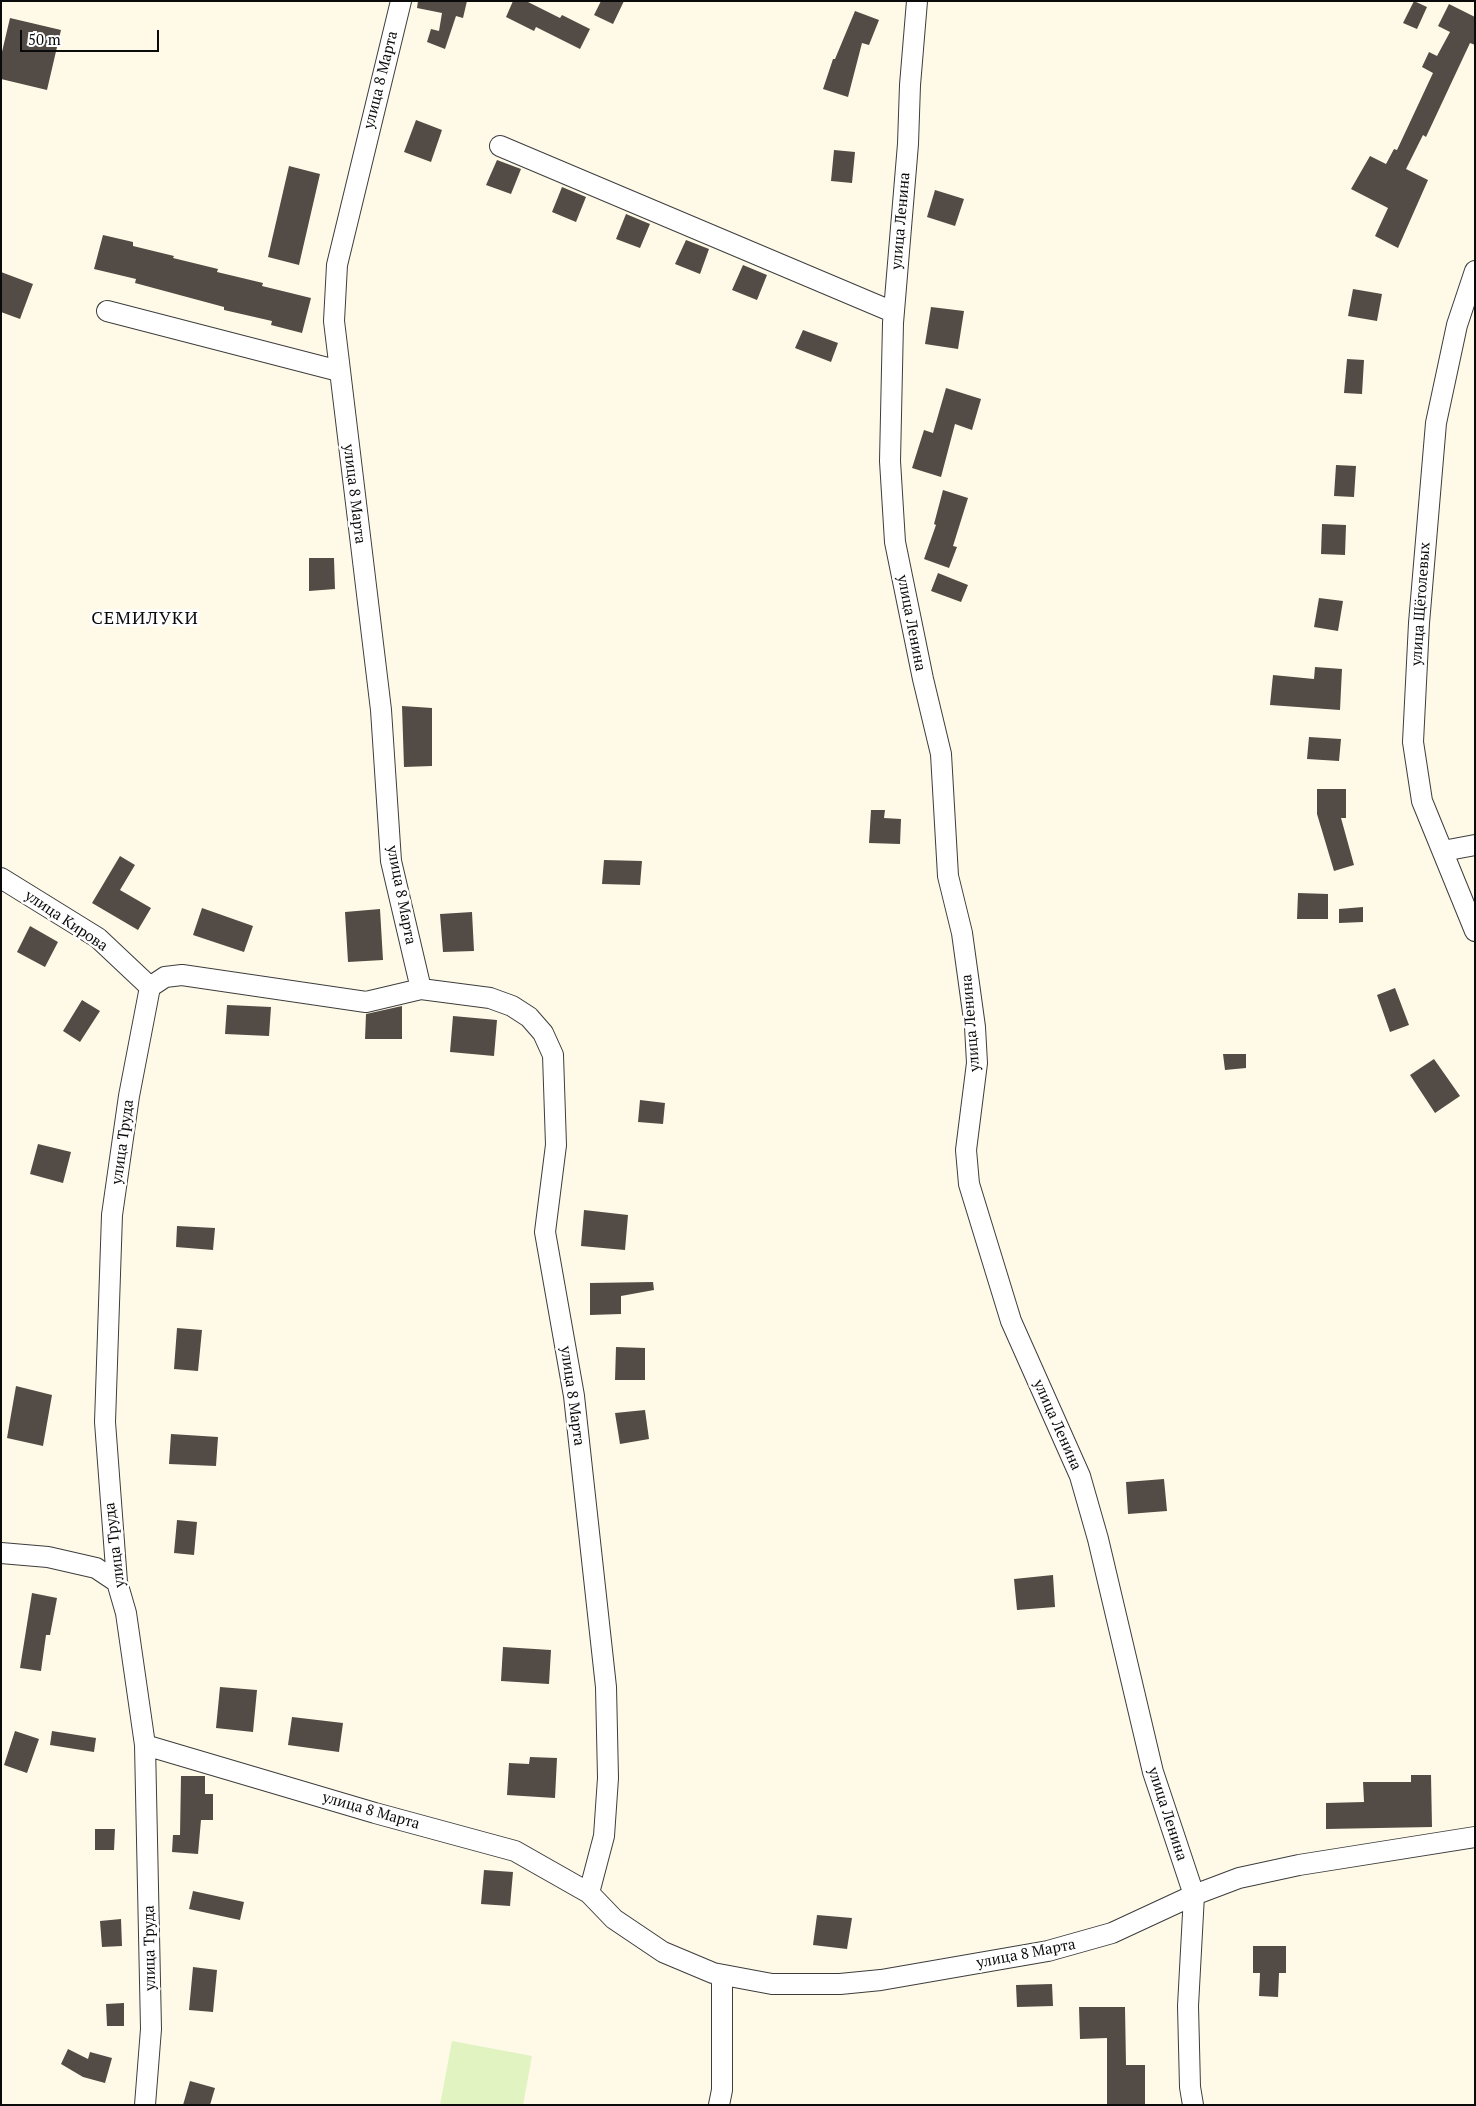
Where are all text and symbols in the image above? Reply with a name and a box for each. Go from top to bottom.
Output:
scale bar [22,20,161,52]
text: 50 m [28,29,61,49]
street label: улица 8 Марта [360,29,402,131]
street label: улица Ленина [888,172,914,270]
street label: улица 8 Марта [339,443,369,545]
street label: улица Щёголевых [1408,542,1434,666]
street label: улица Ленина [893,573,929,673]
district label: СЕМИЛУКИ [90,608,200,630]
street label: улица 8 Марта [383,844,419,946]
street label: улица Кирова [21,887,111,955]
street label: улица Ленина [958,974,984,1072]
street label: улица Труда [108,1098,138,1186]
street label: улица 8 Марта [556,1345,588,1447]
street label: улица Ленина [1029,1377,1085,1473]
street label: улица Труда [101,1501,129,1589]
street label: улица Ленина [1143,1765,1191,1863]
street label: улица 8 Марта [320,1789,422,1833]
street label: улица Труда [140,1905,160,1991]
street label: улица 8 Марта [975,1936,1077,1972]

